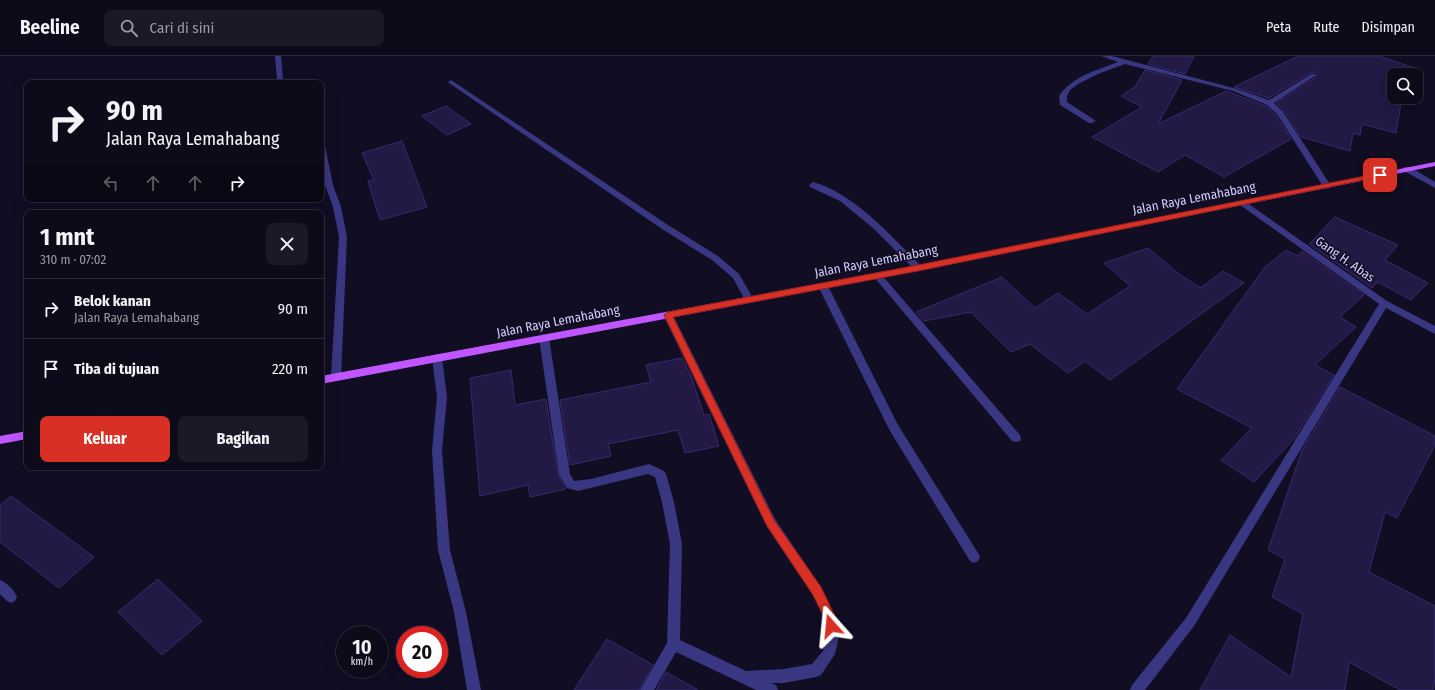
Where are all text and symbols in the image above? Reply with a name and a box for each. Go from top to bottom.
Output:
search box [104,10,384,46]
text: Beeline [20,16,80,39]
icon: search [118,17,140,39]
text: Cari di sini [150,19,214,37]
text: Peta [1266,19,1291,36]
text: Rute [1313,19,1340,36]
text: Disimpan [1362,19,1415,36]
map controls [1387,68,1423,104]
button: search [1387,68,1423,104]
text: 90 m [106,94,163,127]
icon: right [40,96,92,148]
text: Jalan Raya Lemahabang [106,128,279,150]
pin [1363,158,1397,192]
icon: arrive [1369,164,1391,186]
icon: left [100,172,122,194]
icon: ahead [142,172,164,194]
icon: ahead [184,172,206,194]
icon: right [226,172,248,194]
street label: Jalan Raya Lemahabang [1131,179,1258,217]
text: 1 mnt [40,223,94,251]
button: close [266,223,308,265]
street label: Gang H. Abas [1312,233,1378,285]
street label: Jalan Raya Lemahabang [813,242,940,280]
text: 310 m · 07:02 [40,252,106,267]
text: Belok kanan [74,292,151,310]
icon: right [40,298,62,320]
text: 90 m [278,300,308,318]
street label: Jalan Raya Lemahabang [495,302,622,340]
text: Jalan Raya Lemahabang [74,310,199,325]
icon: arrive [40,358,62,380]
text: Tiba di tujuan [74,360,159,378]
text: 220 m [272,360,308,378]
button: Keluar [40,416,170,462]
button: Bagikan [178,416,308,462]
position arrow [810,605,852,647]
speed limit sign: 20 [396,626,448,678]
text: 10 [352,635,372,659]
text: km/h [351,656,373,668]

